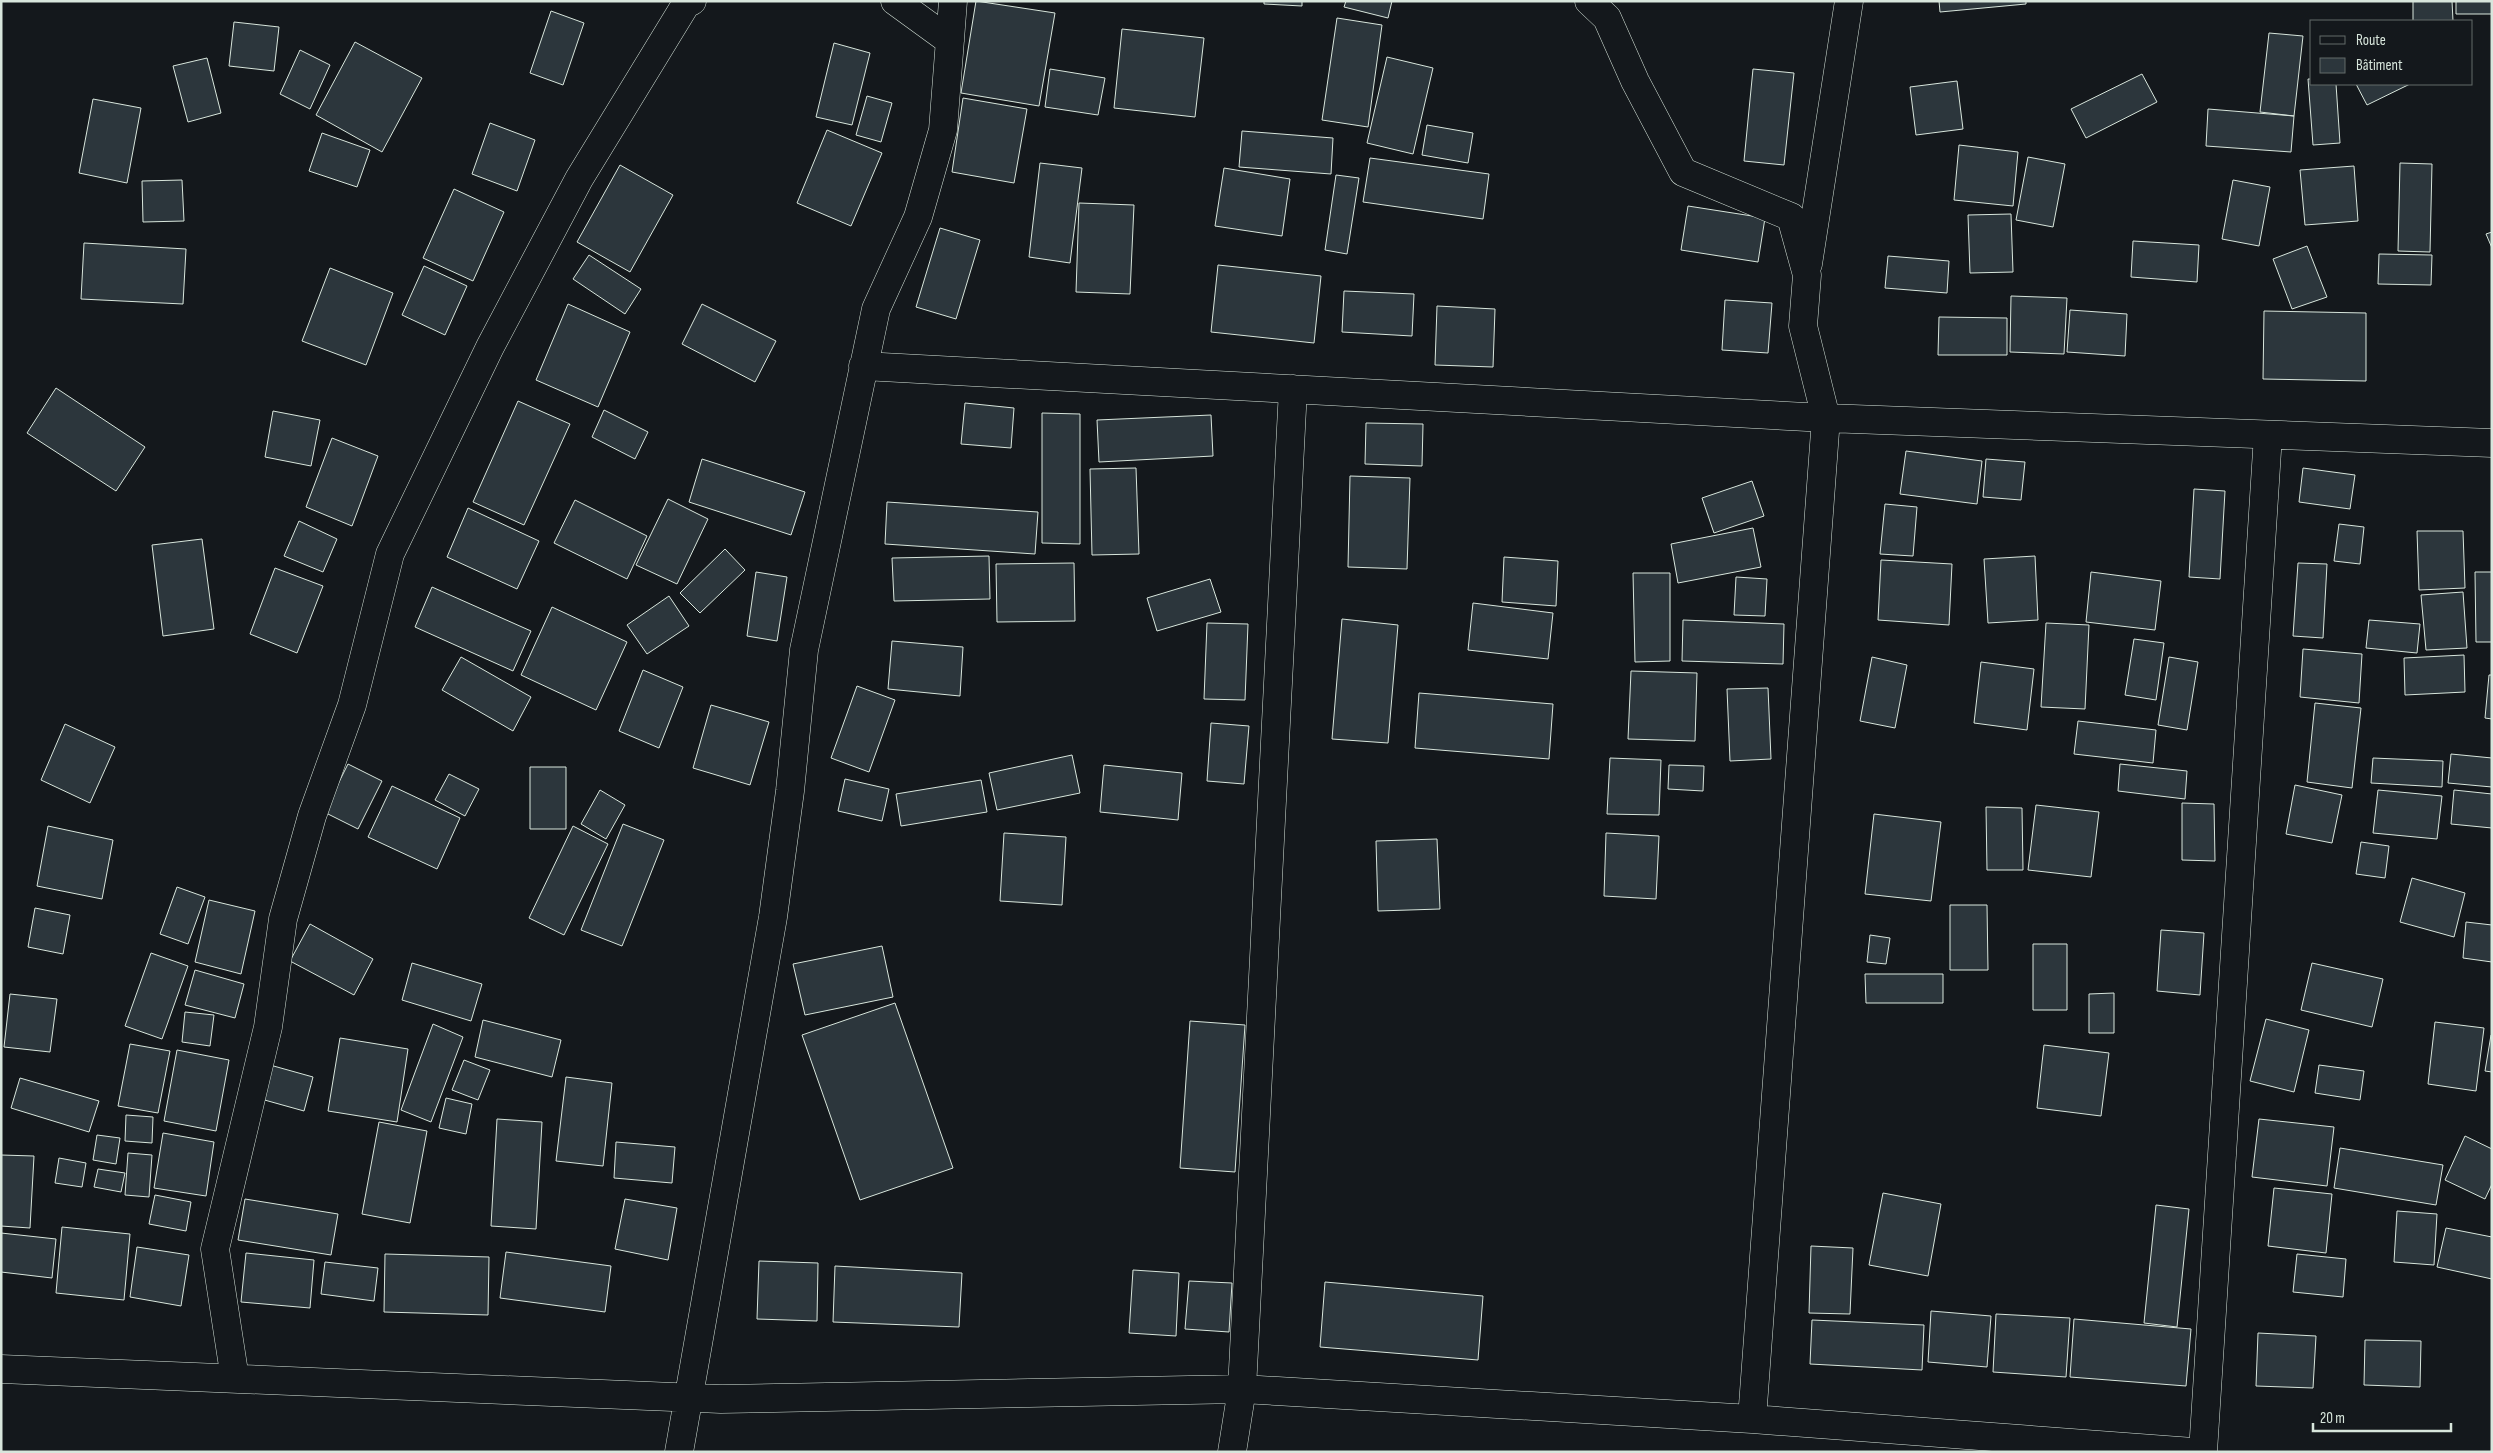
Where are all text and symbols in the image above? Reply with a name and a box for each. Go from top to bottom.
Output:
legend [2310,20,2473,85]
text: Route [2356,31,2386,50]
text: Bâtiment [2356,56,2403,75]
scale bar [2313,1400,2450,1432]
text: 20 m [2320,1409,2345,1428]

